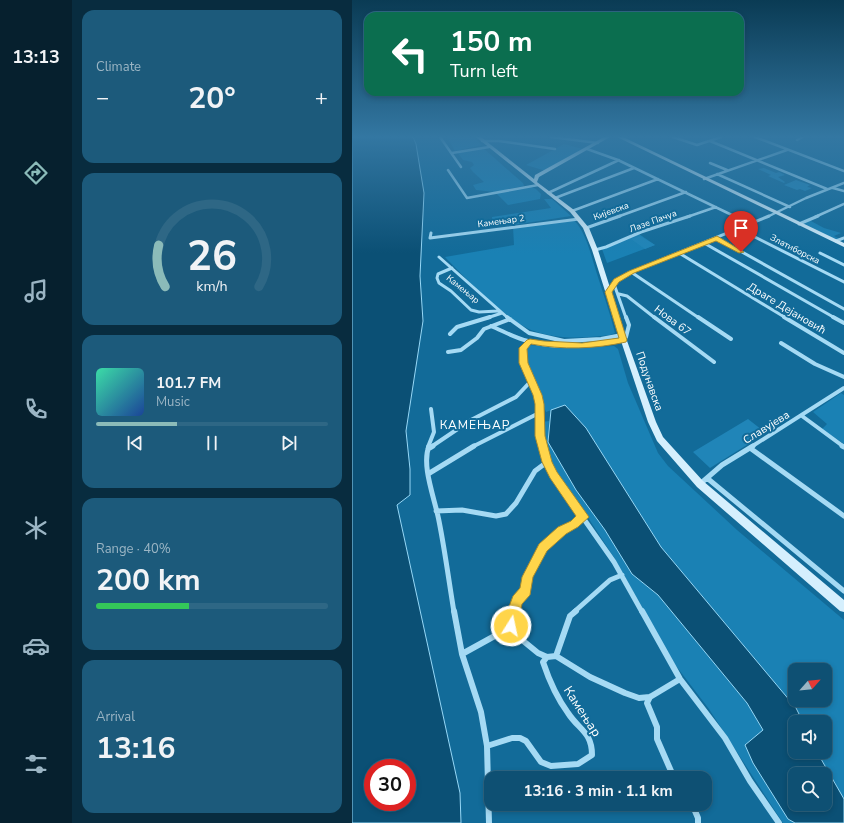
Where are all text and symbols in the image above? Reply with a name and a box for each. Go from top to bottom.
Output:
text: 150 m [450,23,533,61]
icon: left [384,28,436,80]
text: 13:13 [12,45,60,69]
text: Climate [96,58,141,76]
text: Turn left [450,59,518,83]
text: 20° [188,78,236,119]
text: − [96,83,109,113]
text: + [315,83,328,113]
icon: directions [22,159,50,187]
street label: Кијевска [592,199,631,223]
street label: Лазе Пачуа [628,207,678,235]
pin [724,211,758,252]
street label: Камењар 2 [477,212,525,230]
icon: arrive [730,217,752,239]
text: 26 [187,228,237,285]
street label: Златиборска [768,231,822,267]
street label: Камењар [444,272,482,306]
text: km/h [196,276,228,295]
icon: music [22,277,50,305]
street label: Драге Дејановић [745,279,829,338]
street label: Нова 67 [651,302,694,339]
street label: Подунавска [632,349,667,413]
text: 101.7 FM [156,373,221,393]
text: Music [156,393,190,411]
icon: phone [22,395,50,423]
street label: Славујева [740,407,792,448]
district label: КАМЕЊАР [440,417,510,433]
icon: previous [124,432,146,454]
icon: pause [201,432,223,454]
icon: next [278,432,300,454]
icon: climate [22,514,50,542]
text: Range · 40% [96,540,171,558]
text: 200 km [96,560,201,601]
position arrow [490,605,532,647]
icon: car [22,632,50,660]
north arrow [788,663,832,707]
map controls [788,663,832,811]
street label: Камењар [559,683,605,741]
text: Arrival [96,708,135,726]
button: sound [788,715,832,759]
text: 13:16 [96,728,175,769]
icon: filters [22,750,50,778]
speed limit sign: 30 [364,759,416,811]
button: search [788,767,832,811]
text: 13:16 · 3 min · 1.1 km [523,781,673,801]

